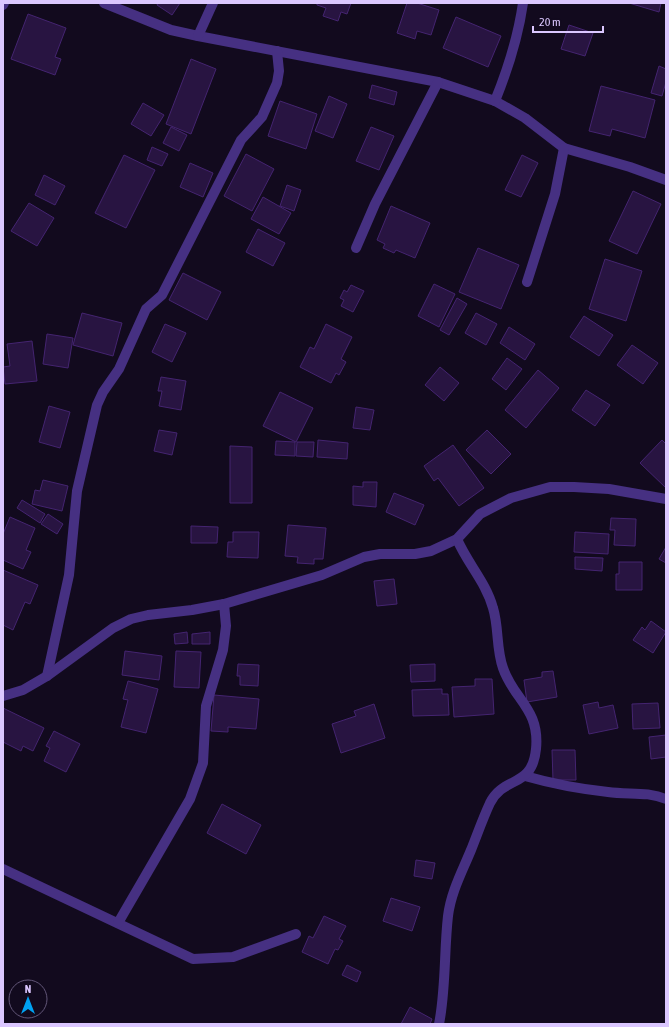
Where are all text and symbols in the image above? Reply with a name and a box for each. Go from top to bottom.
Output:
scale bar [533,8,603,34]
text: 20 m [539,15,561,29]
north arrow [8,979,48,1019]
text: N [25,983,31,995]

